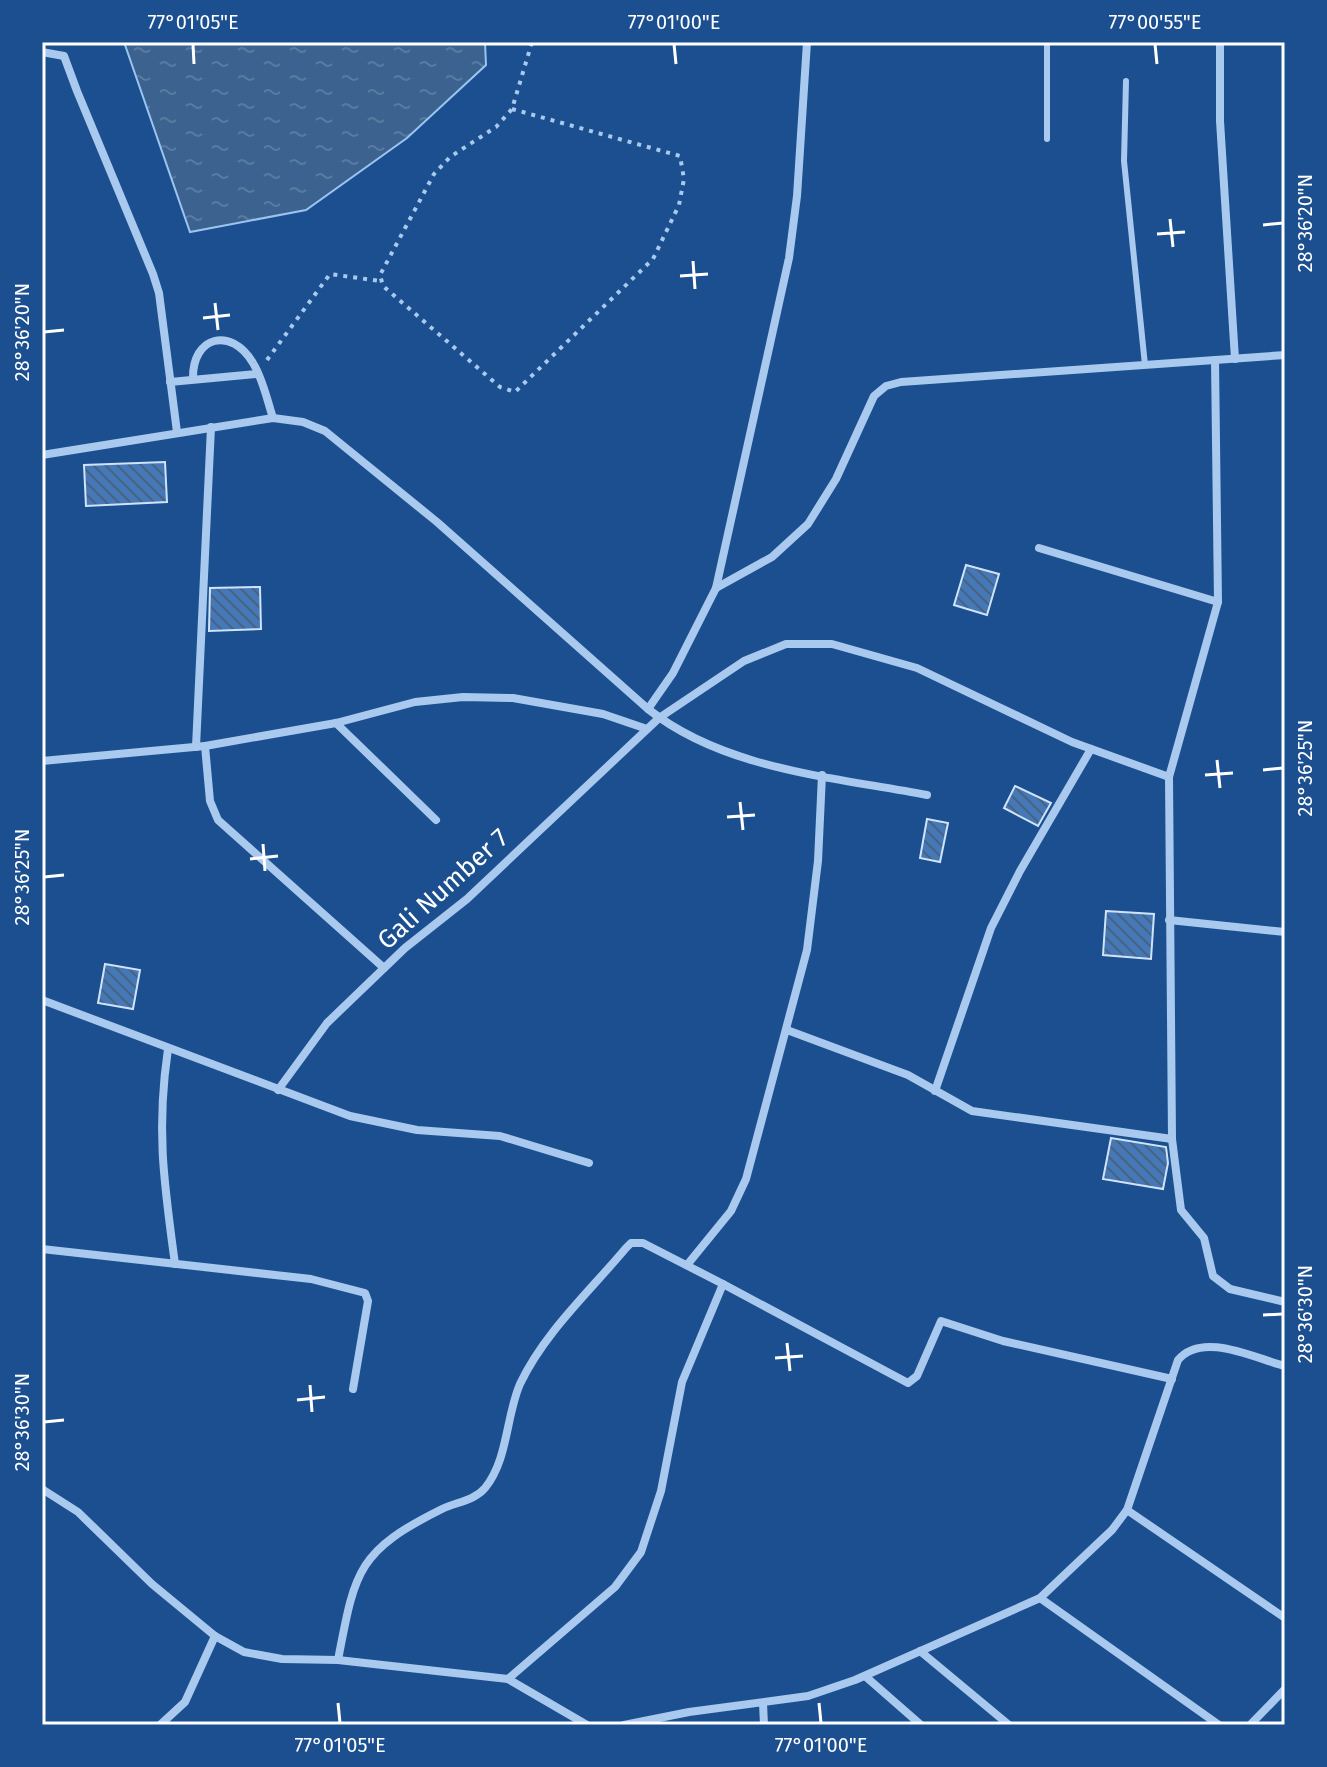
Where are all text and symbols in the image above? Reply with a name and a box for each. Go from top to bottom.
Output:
text: 77°01'05"E [147,10,239,34]
text: 77°01'00"E [628,10,720,34]
text: 77°00'55"E [1109,10,1201,34]
text: 28°36'20"N [1293,174,1317,272]
text: 28°36'20"N [10,283,34,381]
text: 28°36'25"N [1293,720,1317,816]
street label: Gali Number 7 [371,822,515,956]
text: 28°36'25"N [10,829,34,925]
text: 28°36'30"N [1293,1265,1317,1363]
text: 28°36'30"N [10,1373,34,1471]
text: 77°01'05"E [294,1733,386,1757]
text: 77°01'00"E [775,1733,867,1757]

